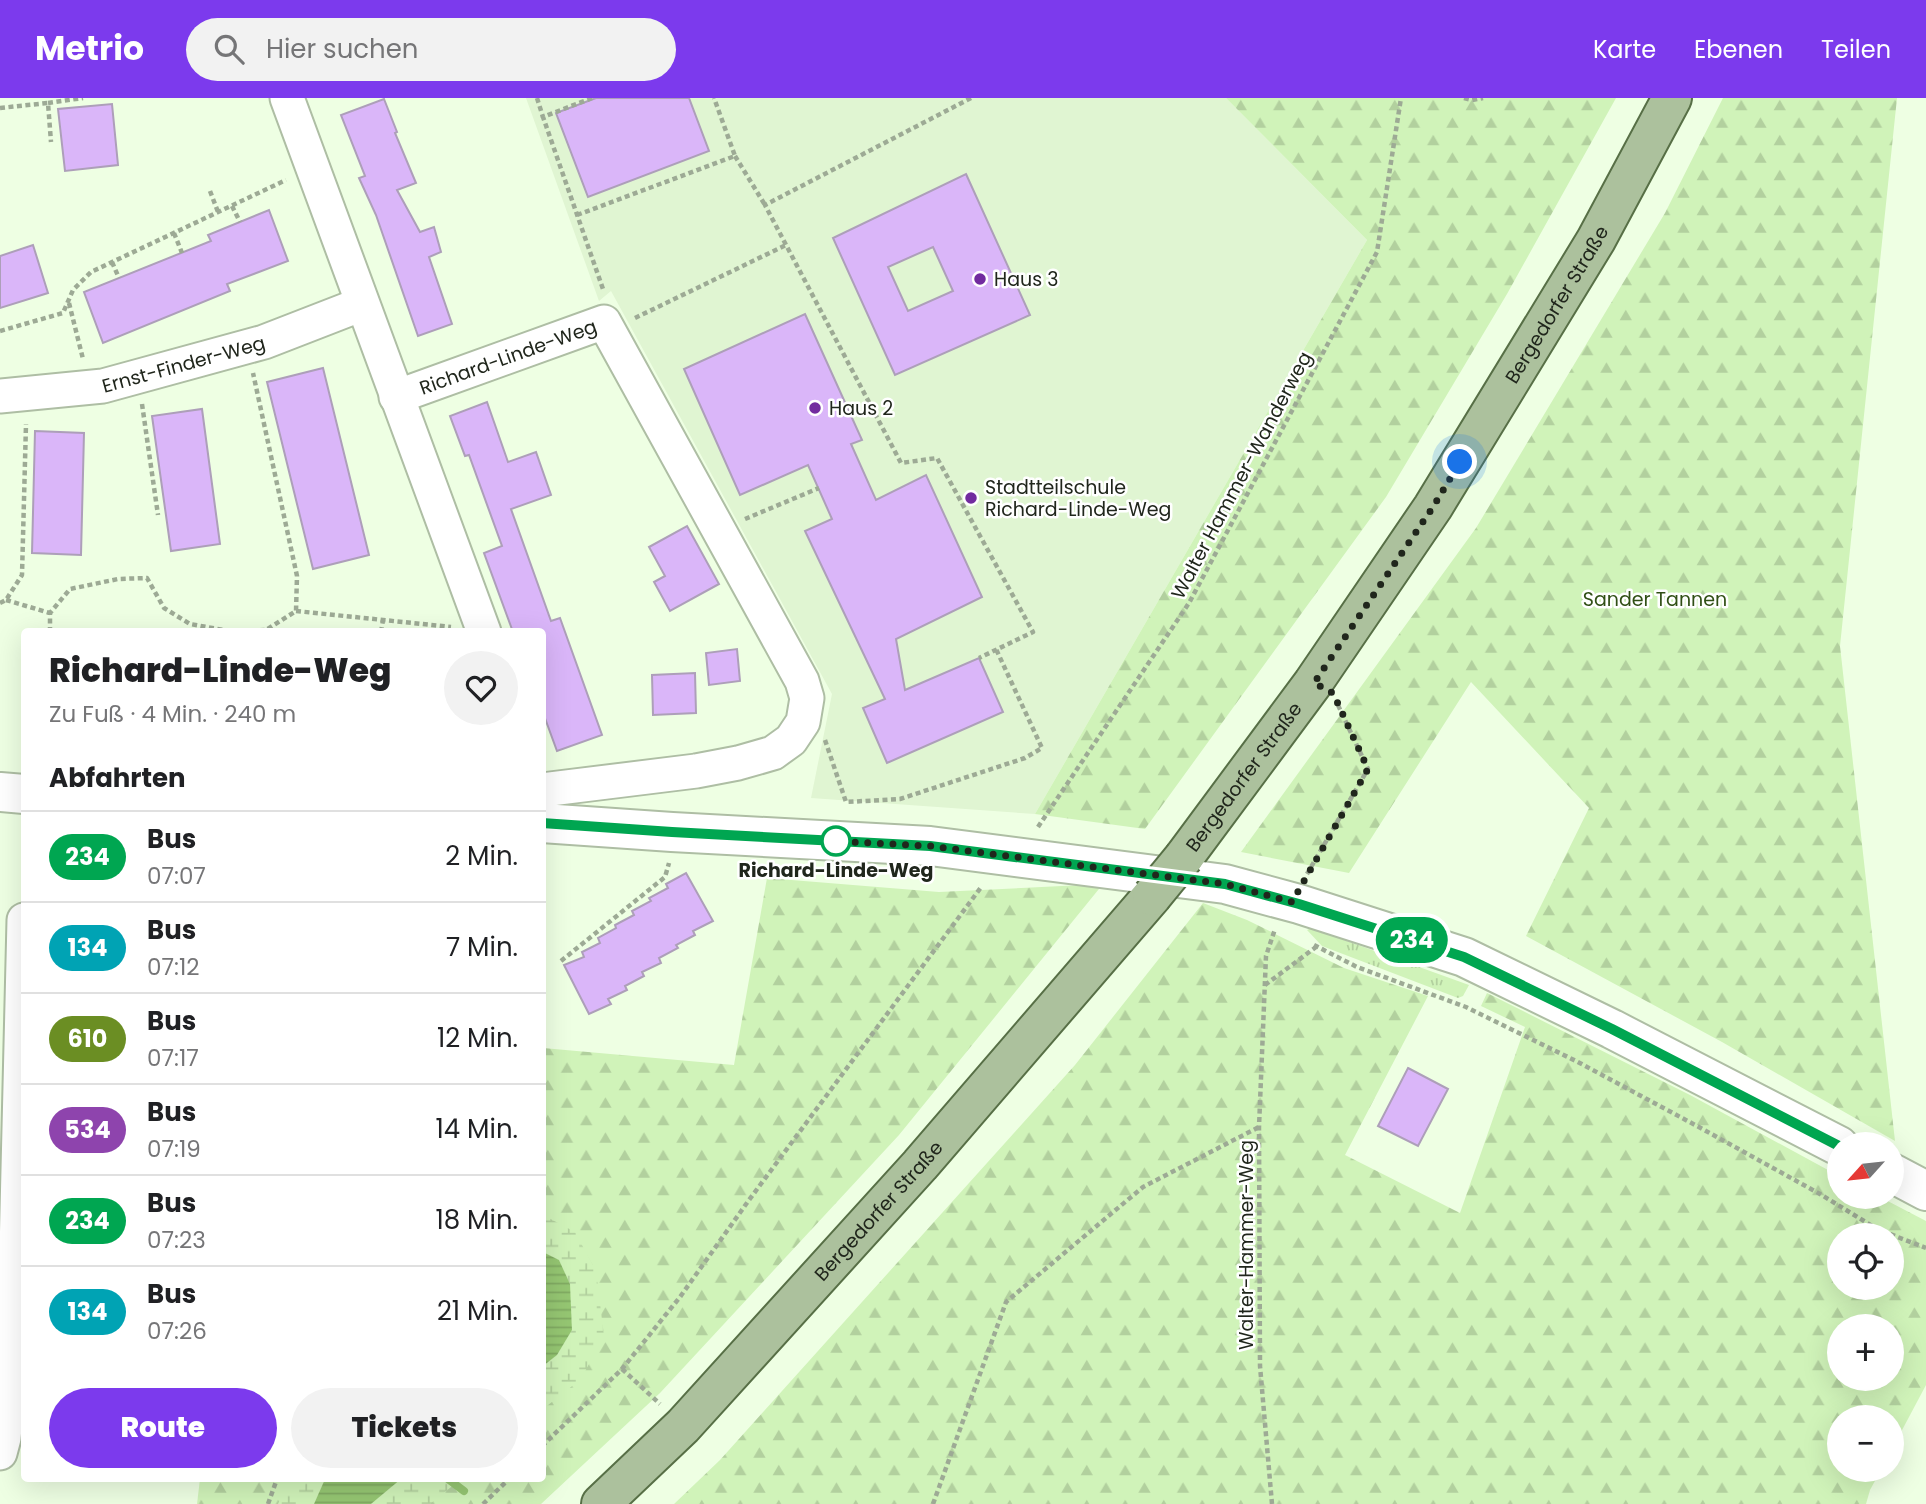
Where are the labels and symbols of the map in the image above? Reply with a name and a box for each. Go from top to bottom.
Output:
street label: Bergedorfer Straße [1499,221,1615,389]
place label: Haus 3 [994,266,1058,293]
marker: Haus 3 [972,271,988,287]
street label: Richard-Linde-Weg [416,313,600,401]
street label: Ernst-Finder-Weg [99,329,268,400]
street label: Walter Hammer-Wanderweg [1165,347,1318,604]
place label: Haus 2 [829,395,893,422]
marker: Haus 2 [807,400,823,416]
your location [1442,444,1477,479]
place label: Stadtteilschule Richard-Linde-Weg [985,474,1171,523]
marker: Stadtteilschule Richard-Linde-Weg [963,490,979,506]
park label: Sander Tannen [1583,586,1727,613]
street label: Bergedorfer Straße [1179,697,1308,857]
marker: Richard-Linde-Weg [821,826,851,856]
place label: Richard-Linde-Weg [739,857,933,884]
line badge: 234 [1372,917,1452,963]
north arrow [1827,1132,1904,1209]
street label: Bergedorfer Straße [808,1135,949,1287]
street label: Walter-Hammer-Weg [1233,1140,1260,1350]

